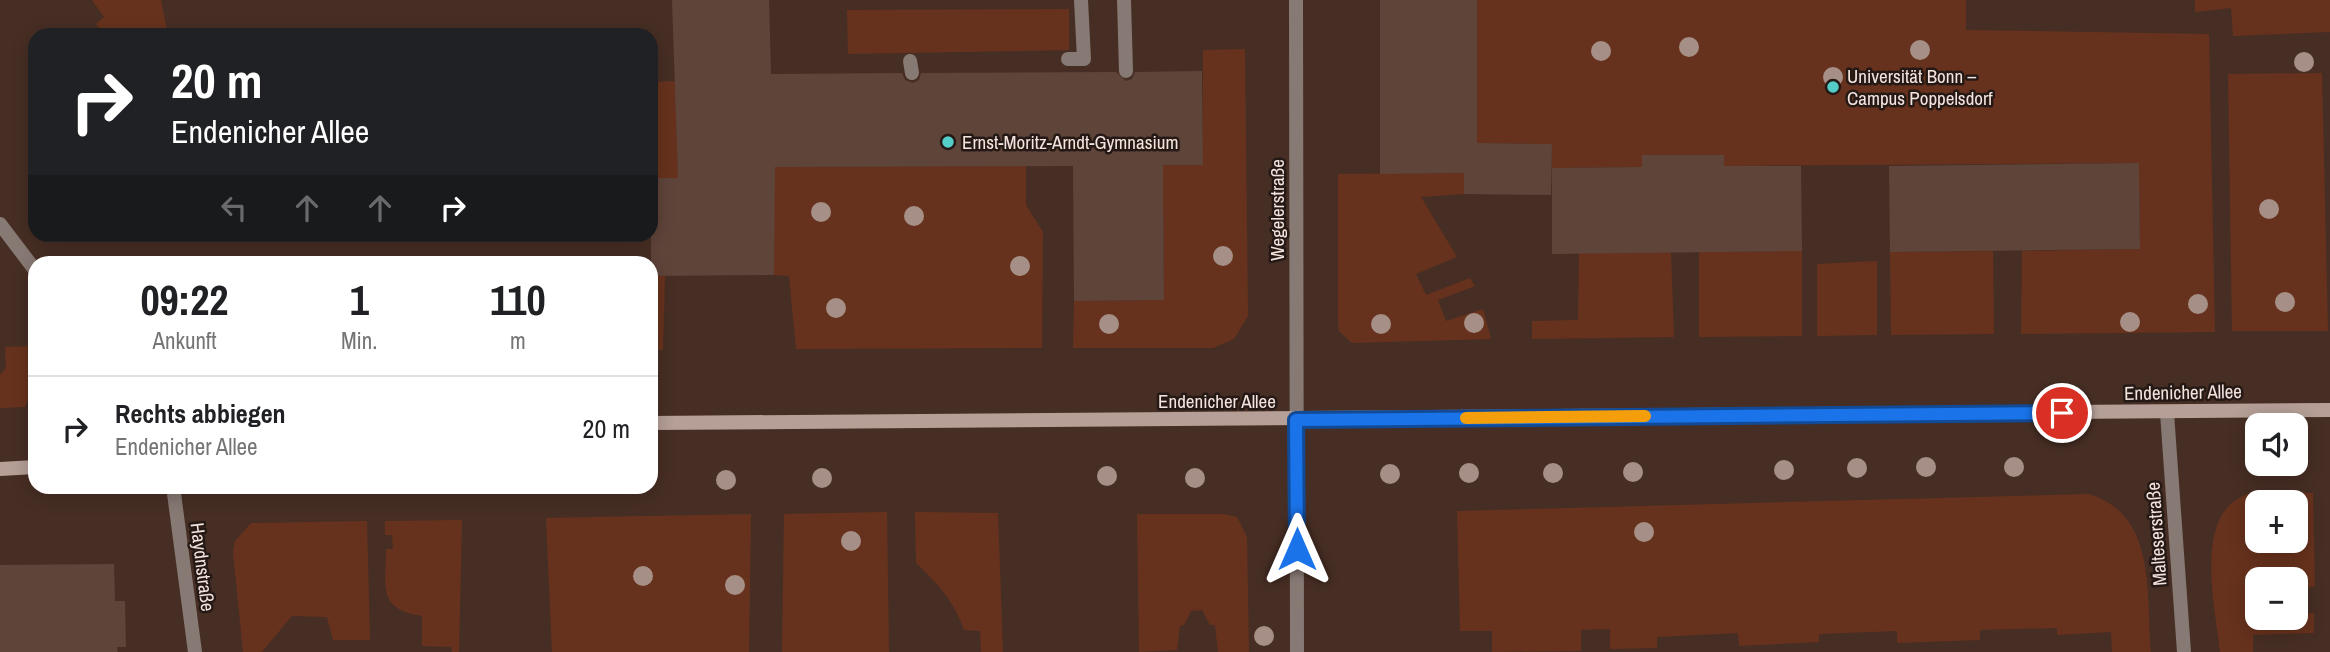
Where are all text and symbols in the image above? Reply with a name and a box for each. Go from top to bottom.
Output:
text: 20 m [171,47,263,113]
icon: right [56,56,147,147]
place label: Universität Bonn – Campus Poppelsdorf [1847,63,1993,111]
marker: Universität Bonn – Campus Poppelsdorf [1825,79,1841,95]
text: Endenicher Allee [171,110,369,153]
place label: Ernst-Moritz-Arndt-Gymnasium [962,129,1178,155]
marker: Ernst-Moritz-Arndt-Gymnasium [940,134,956,150]
street label: Wegelerstraße [1264,159,1290,261]
icon: left [215,189,253,227]
icon: ahead [288,189,326,227]
icon: ahead [361,189,399,227]
icon: right [434,189,472,227]
text: 09:22 [140,272,228,328]
text: 1 [350,272,369,328]
text: 110 [490,272,546,328]
text: Ankunft [152,325,216,356]
text: Min. [341,325,378,356]
text: m [510,325,526,356]
street label: Endenicher Allee [2124,378,2242,406]
pin [2032,383,2092,443]
street label: Endenicher Allee [1158,388,1276,414]
icon: arrive [2043,394,2081,432]
text: Rechts abbiegen [115,396,286,431]
icon: right [56,410,94,448]
text: 20 m [583,411,630,446]
map controls [2245,413,2308,630]
button: sound [2245,413,2308,476]
text: Endenicher Allee [115,431,258,462]
street label: Malteserstraße [2139,481,2173,587]
button: + [2245,490,2308,553]
position arrow [1260,512,1334,586]
street label: Haydnstraße [185,521,221,613]
button: − [2245,567,2308,630]

